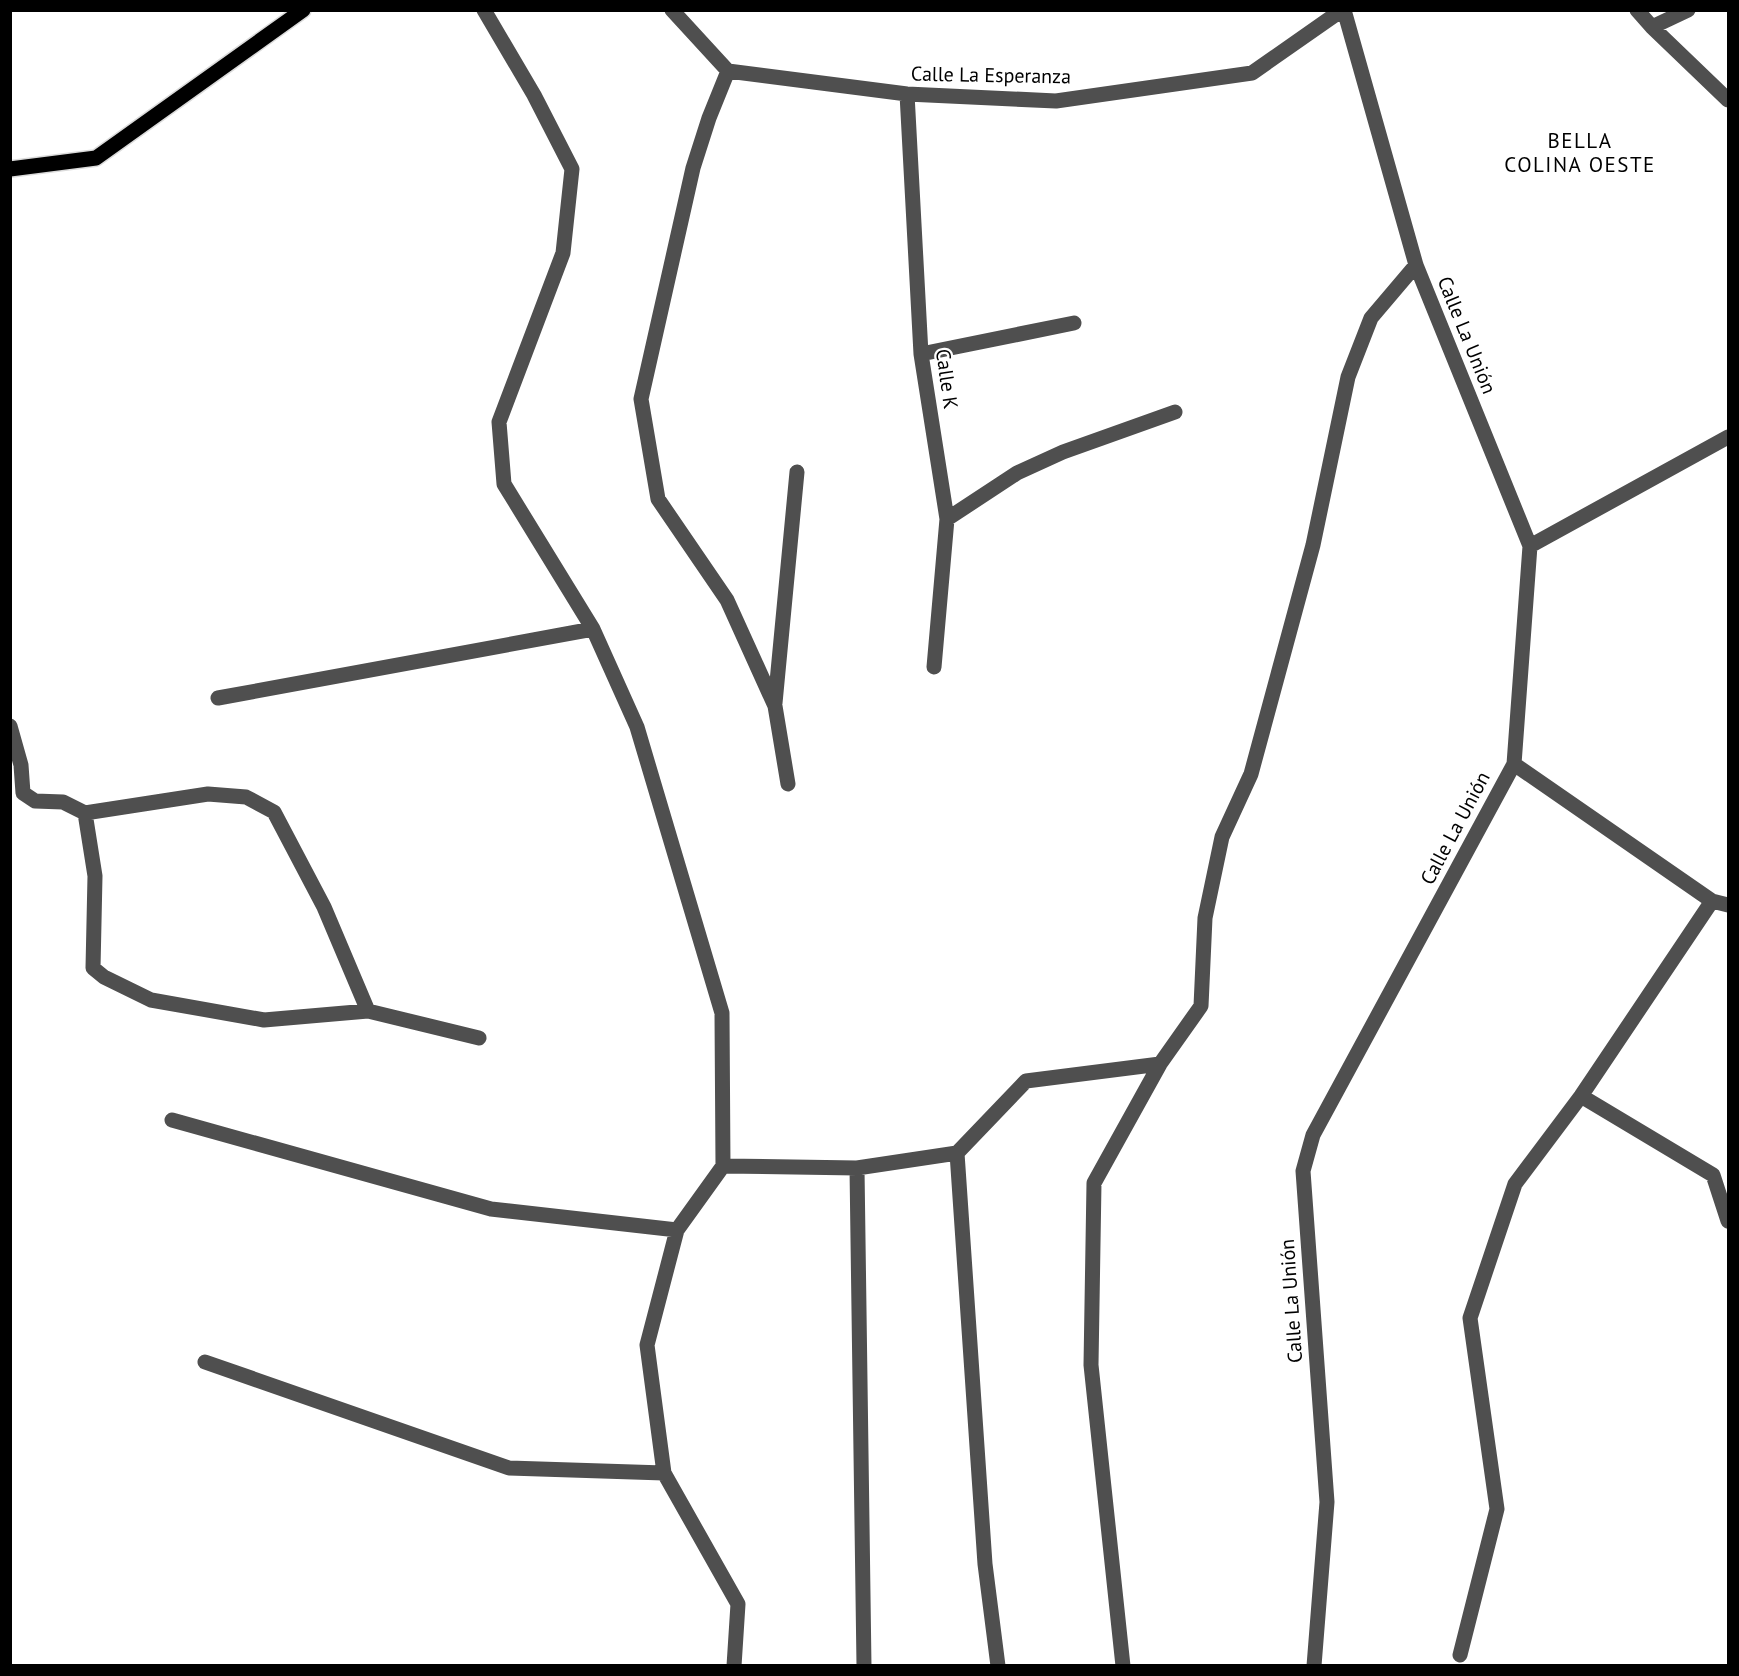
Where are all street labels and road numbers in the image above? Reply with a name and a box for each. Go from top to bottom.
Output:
street label: Calle La Esperanza [911,61,1071,89]
street label: Calle La Unión [1432,272,1502,398]
street label: Calle K [930,347,964,411]
street label: Calle La Unión [1414,767,1496,889]
street label: Calle La Unión [1274,1238,1308,1364]

